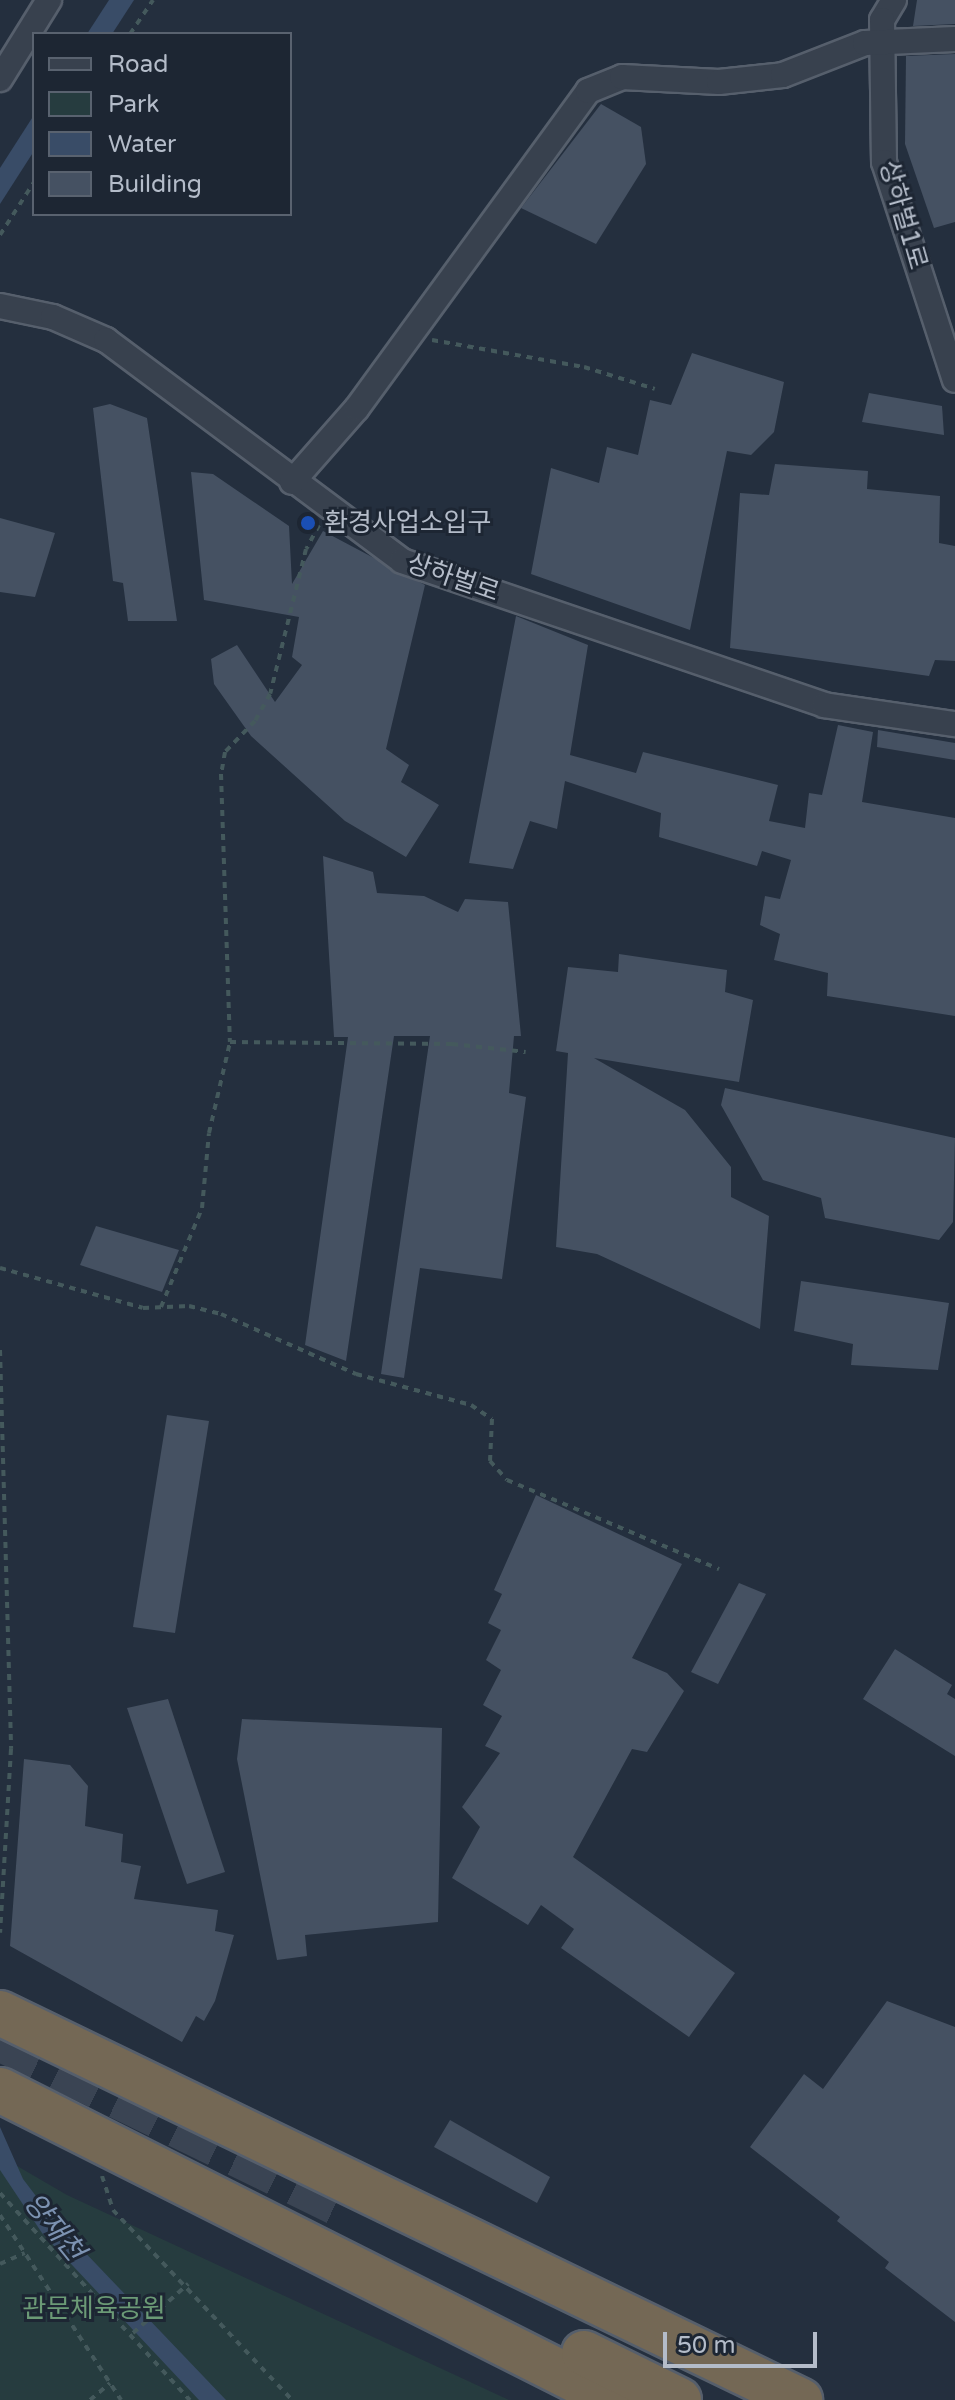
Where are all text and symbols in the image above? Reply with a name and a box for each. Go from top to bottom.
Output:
legend [32,32,292,216]
text: Road [108,50,168,79]
text: Park [108,90,159,119]
text: Water [108,130,176,159]
street label: 상하벌1로 [873,157,933,273]
text: Building [108,170,202,199]
place label: 환경사업소입구 [324,507,491,539]
marker: 환경사업소입구 [299,514,317,532]
street label: 상하벌로 [403,548,503,608]
water label: 양재천 [17,2186,91,2268]
park label: 관문체육공원 [22,2293,166,2325]
scale bar [667,2316,821,2366]
text: 50 m [677,2331,735,2360]

